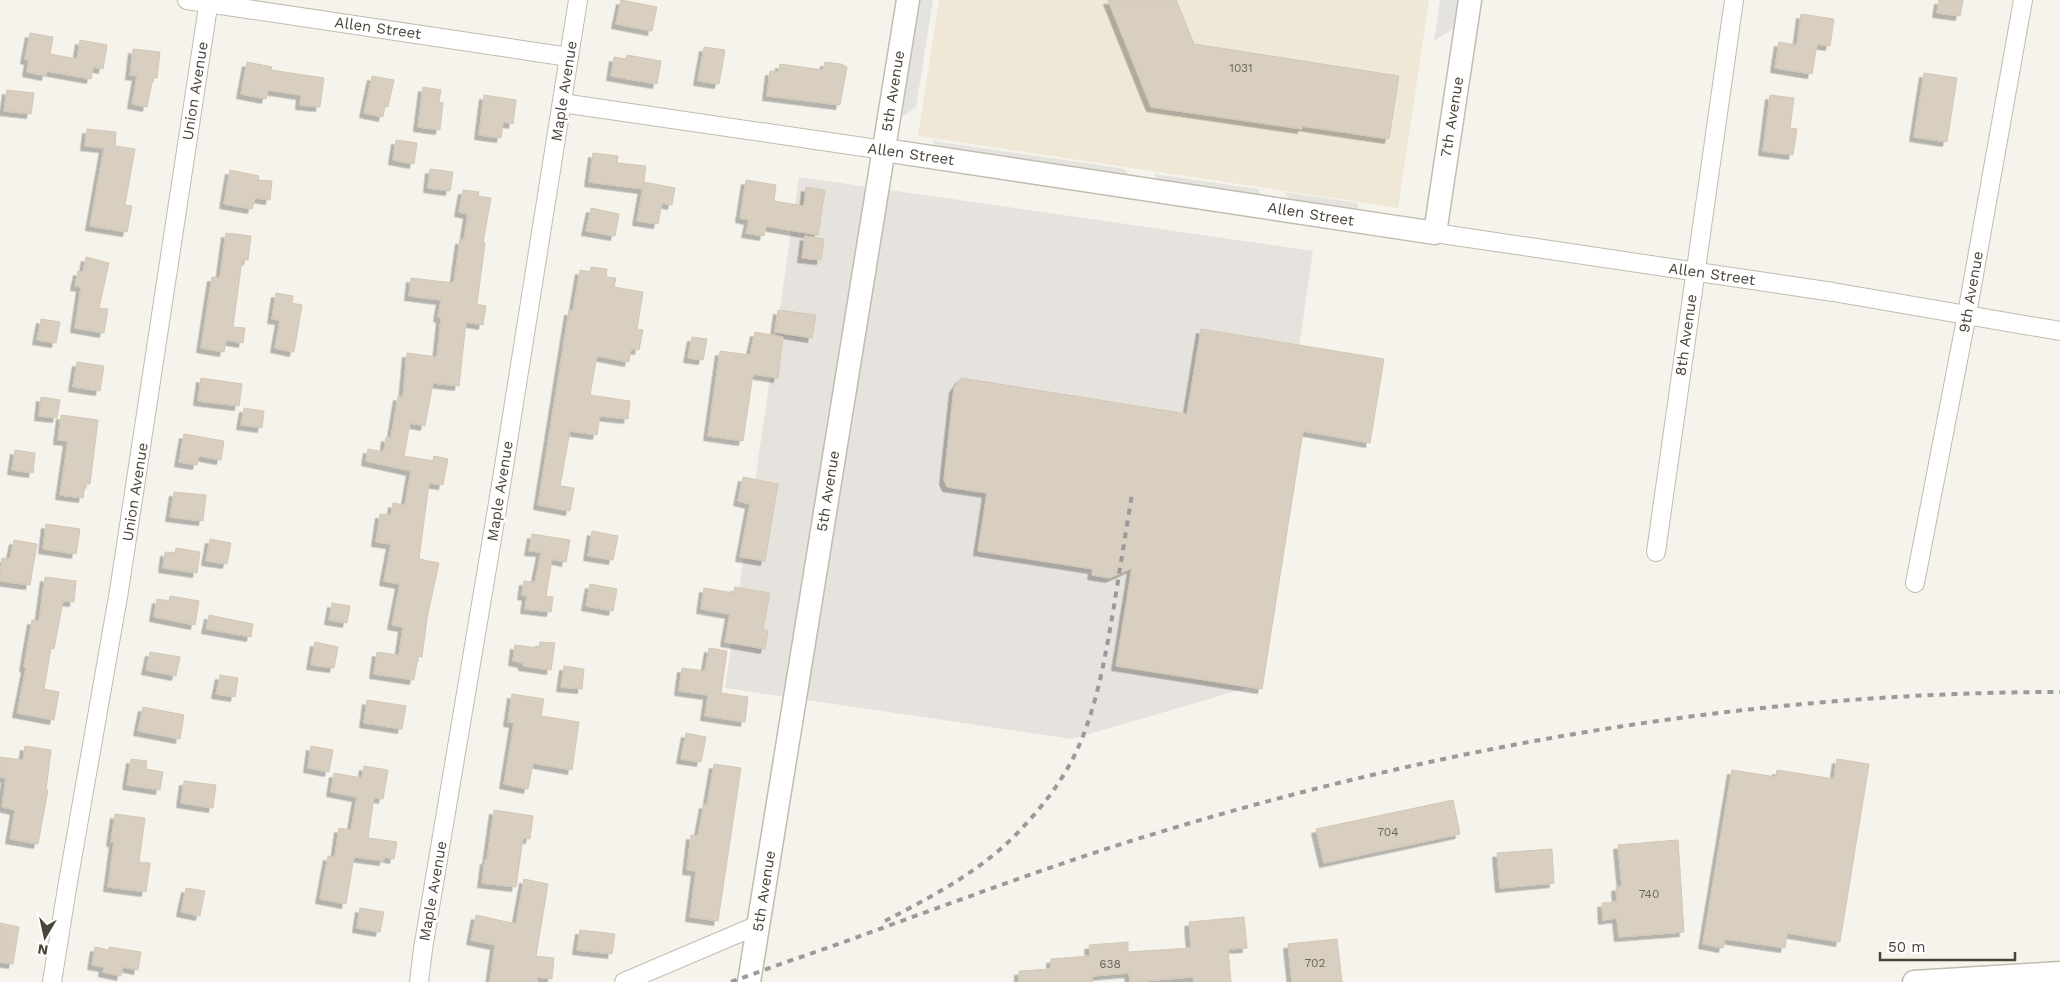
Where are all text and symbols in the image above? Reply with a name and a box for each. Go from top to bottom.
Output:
street label: Allen Street [334,13,423,43]
street label: Maple Avenue [547,39,581,143]
street label: Union Avenue [178,40,212,142]
street label: 5th Avenue [878,49,908,133]
house number: 1031 [1229,61,1253,75]
street label: 7th Avenue [1437,75,1467,159]
street label: Allen Street [867,139,956,169]
street label: Allen Street [1266,198,1356,230]
street label: 9th Avenue [1955,250,1987,334]
street label: Allen Street [1668,259,1757,289]
street label: 8th Avenue [1671,293,1701,377]
street label: Maple Avenue [483,439,517,543]
street label: Union Avenue [118,441,152,543]
street label: 5th Avenue [813,449,843,533]
house number: 704 [1377,825,1399,839]
street label: Maple Avenue [415,839,451,943]
street label: 5th Avenue [749,849,779,933]
house number: 740 [1639,887,1659,901]
north arrow [20,912,70,962]
scale bar [1880,930,2015,962]
text: 50 m [1888,938,1925,956]
text: N [37,941,49,959]
house number: 702 [1305,956,1325,970]
house number: 638 [1099,957,1121,971]

